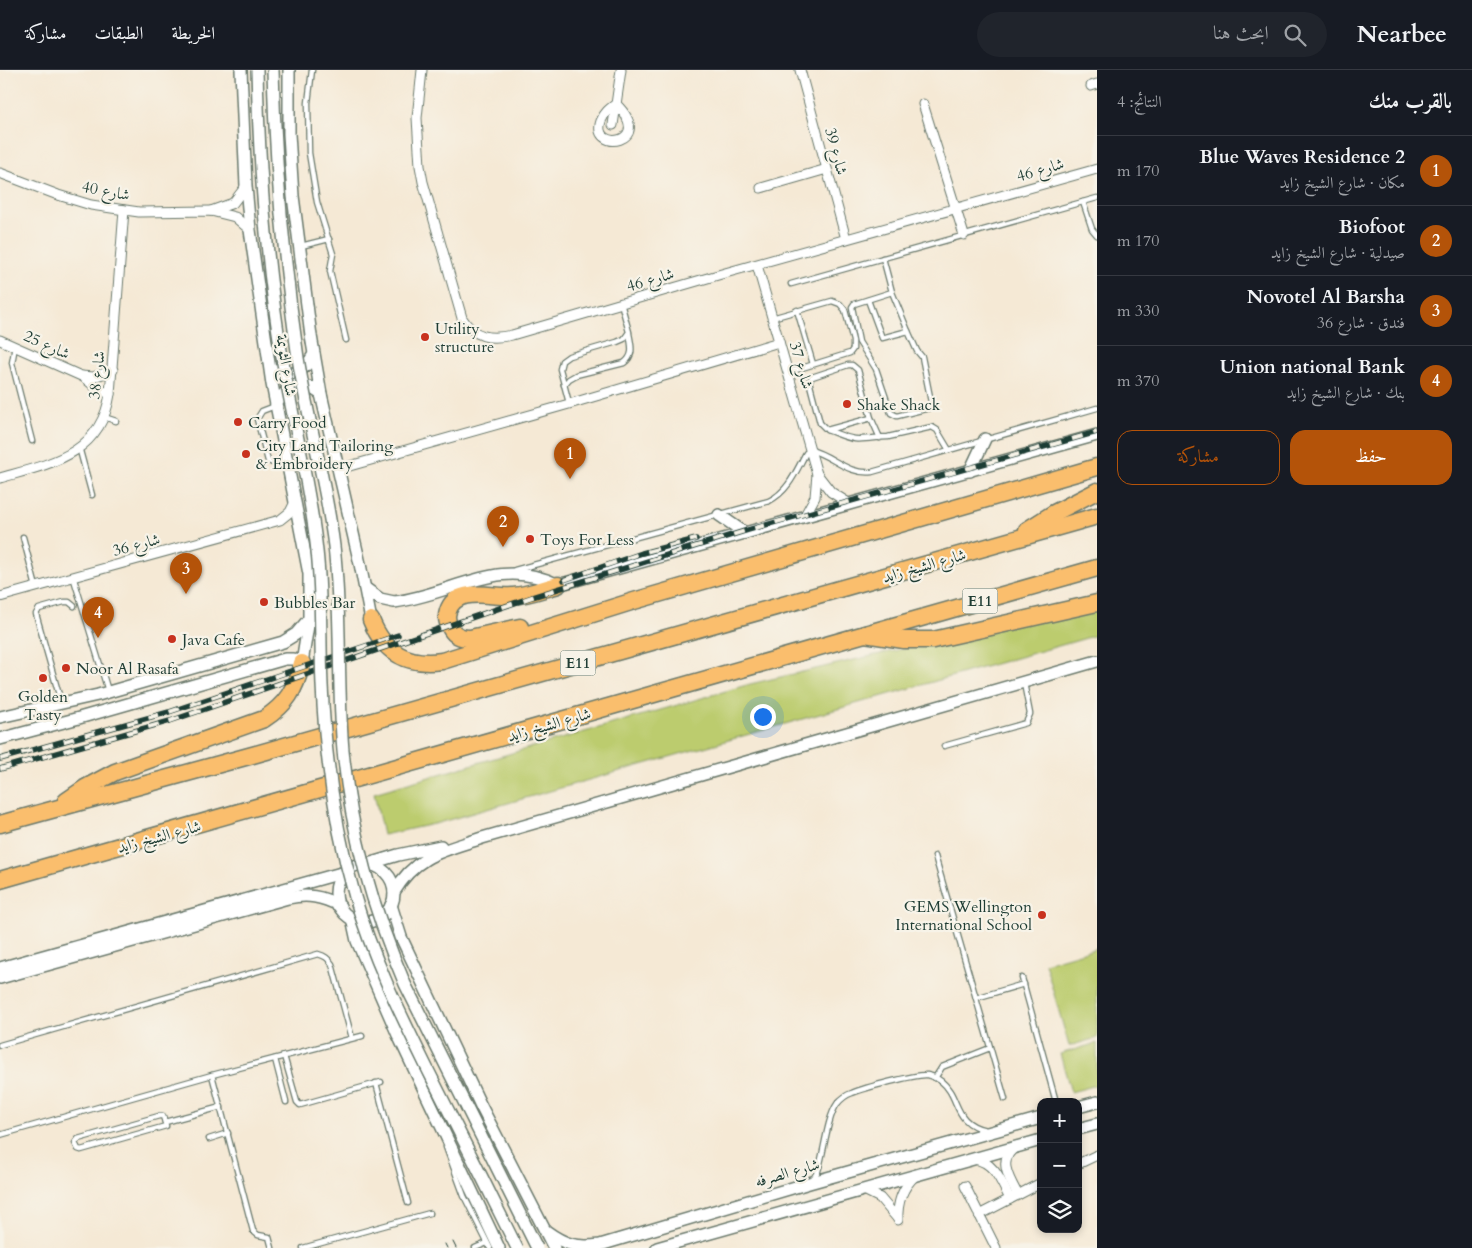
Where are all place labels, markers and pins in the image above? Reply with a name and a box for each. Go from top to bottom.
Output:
place label: Utility structure [435,318,494,358]
marker: Utility structure [419,331,431,343]
place label: Shake Shack [857,394,941,416]
marker: Shake Shack [841,398,853,410]
place label: Carry Food [248,412,327,434]
marker: Carry Food [232,416,244,428]
place label: City Land Tailoring & Embroidery [256,435,393,475]
pin: 1 [554,438,586,479]
marker: City Land Tailoring & Embroidery [240,448,252,460]
pin: 2 [487,506,519,547]
place label: Toys For Less [540,529,634,551]
marker: Toys For Less [524,533,536,545]
pin: 3 [170,553,202,594]
place label: Bubbles Bar [274,592,356,614]
marker: Bubbles Bar [258,596,270,608]
pin: 4 [82,597,114,638]
place label: Java Cafe [180,629,245,651]
marker: Java Cafe [166,633,178,645]
place label: Noor Al Rasafa [76,658,179,680]
marker: Noor Al Rasafa [60,662,72,674]
marker: Golden Tasty [37,672,49,684]
place label: Golden Tasty [18,686,68,726]
place label: GEMS Wellington International School [895,896,1032,936]
marker: GEMS Wellington International School [1036,909,1048,921]

